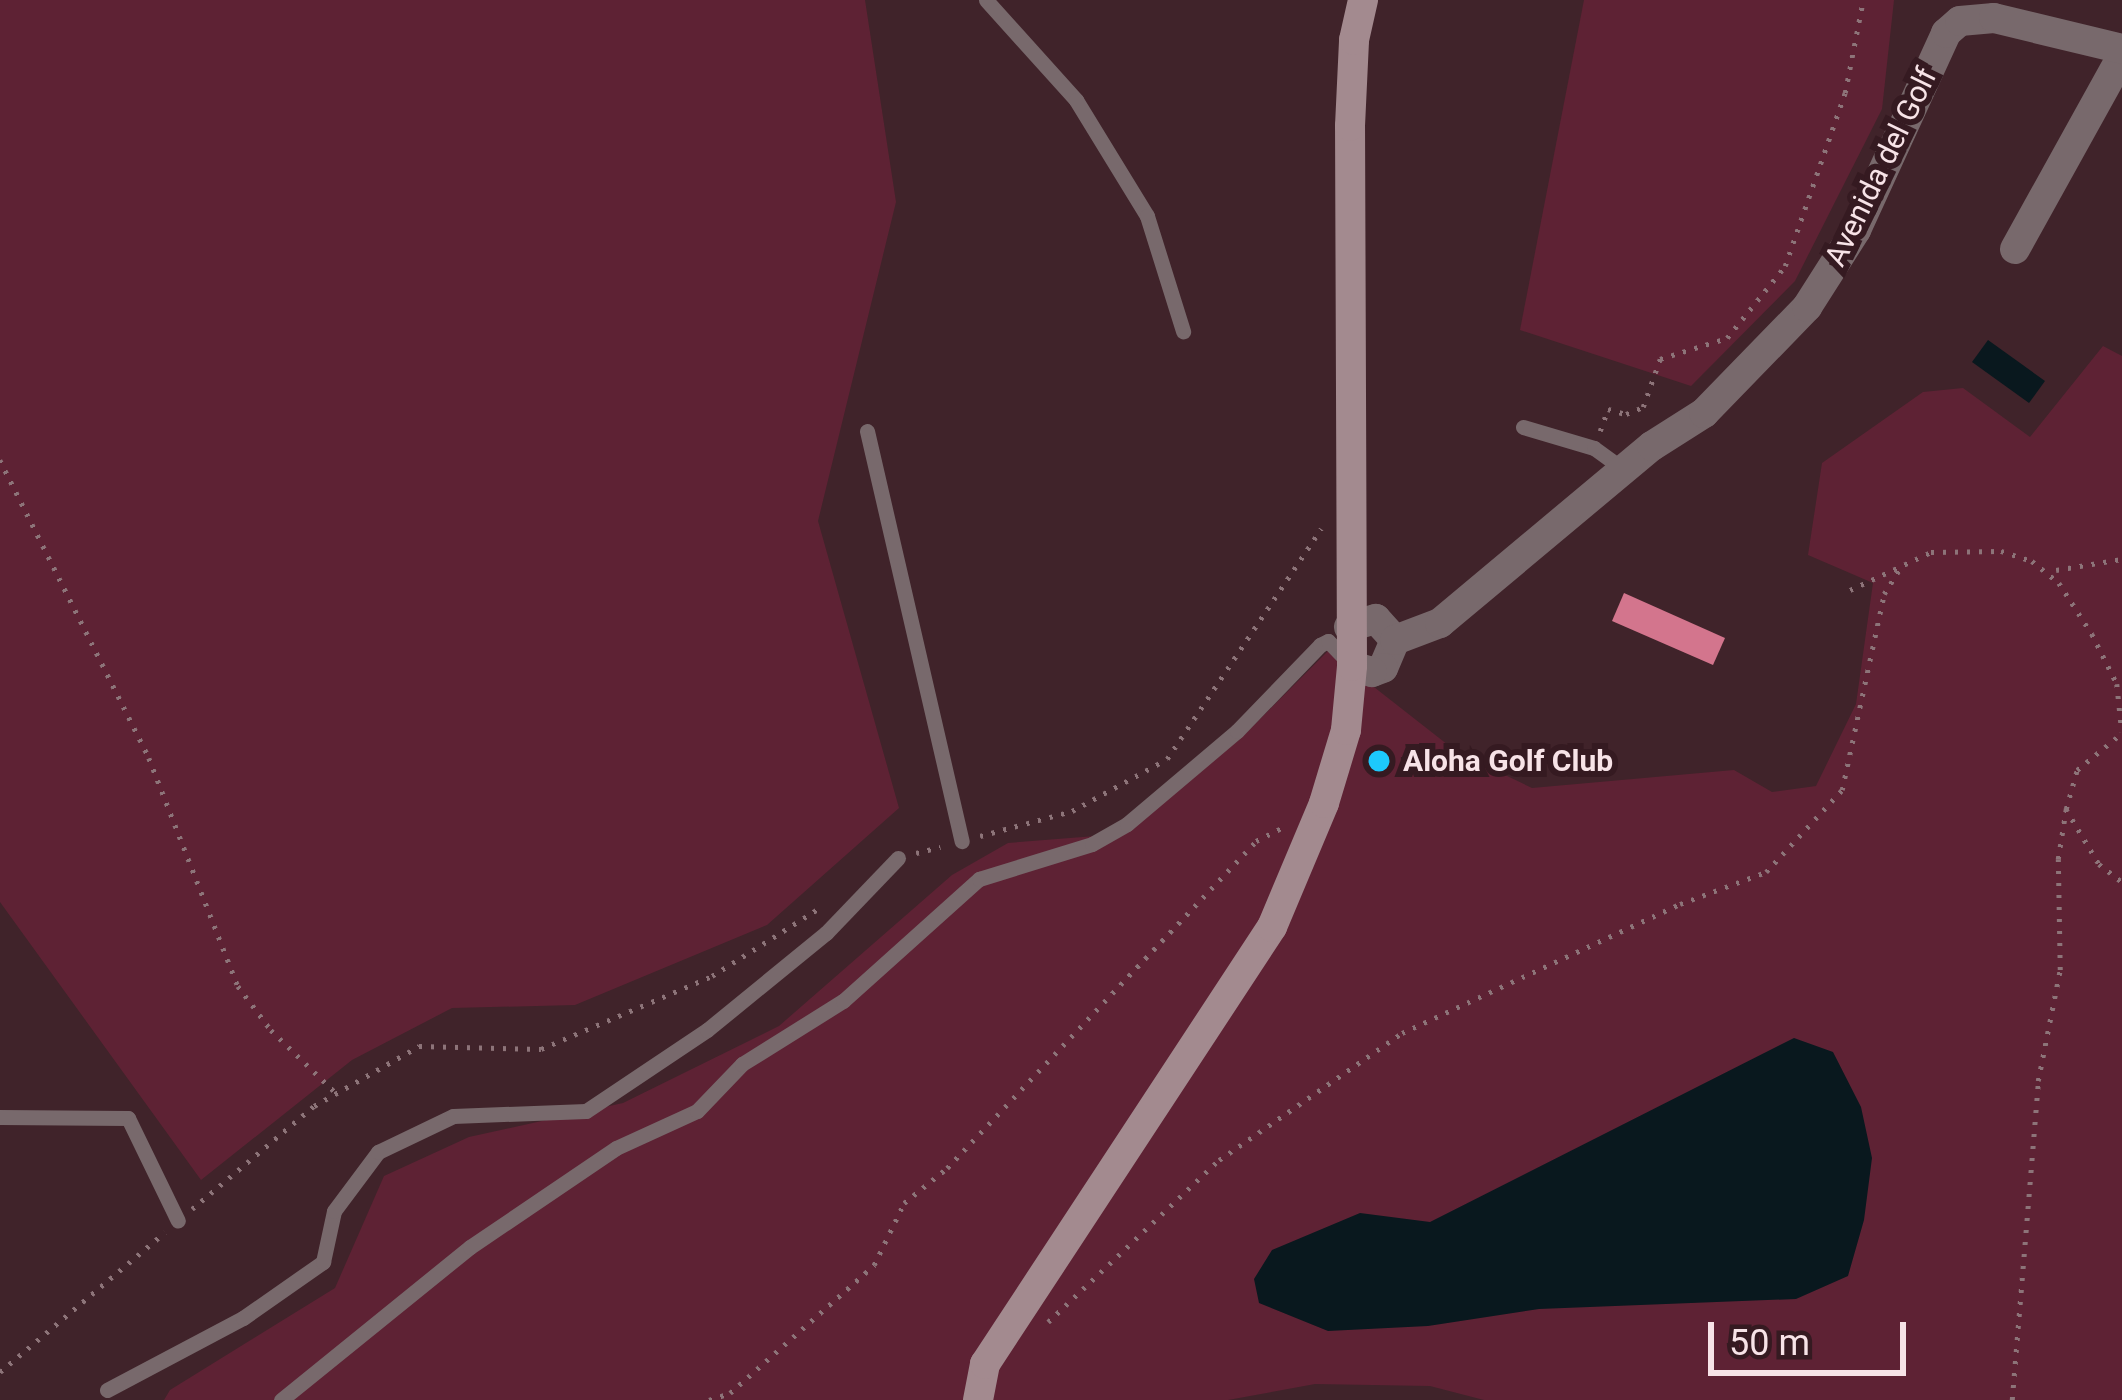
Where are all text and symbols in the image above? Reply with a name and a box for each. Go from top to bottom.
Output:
street label: Avenida del Golf [1817,62,1945,272]
place label: Aloha Golf Club [1403,743,1613,779]
marker: Aloha Golf Club [1366,748,1392,774]
scale bar [1714,1298,1912,1372]
text: 50 m [1729,1322,1810,1364]

